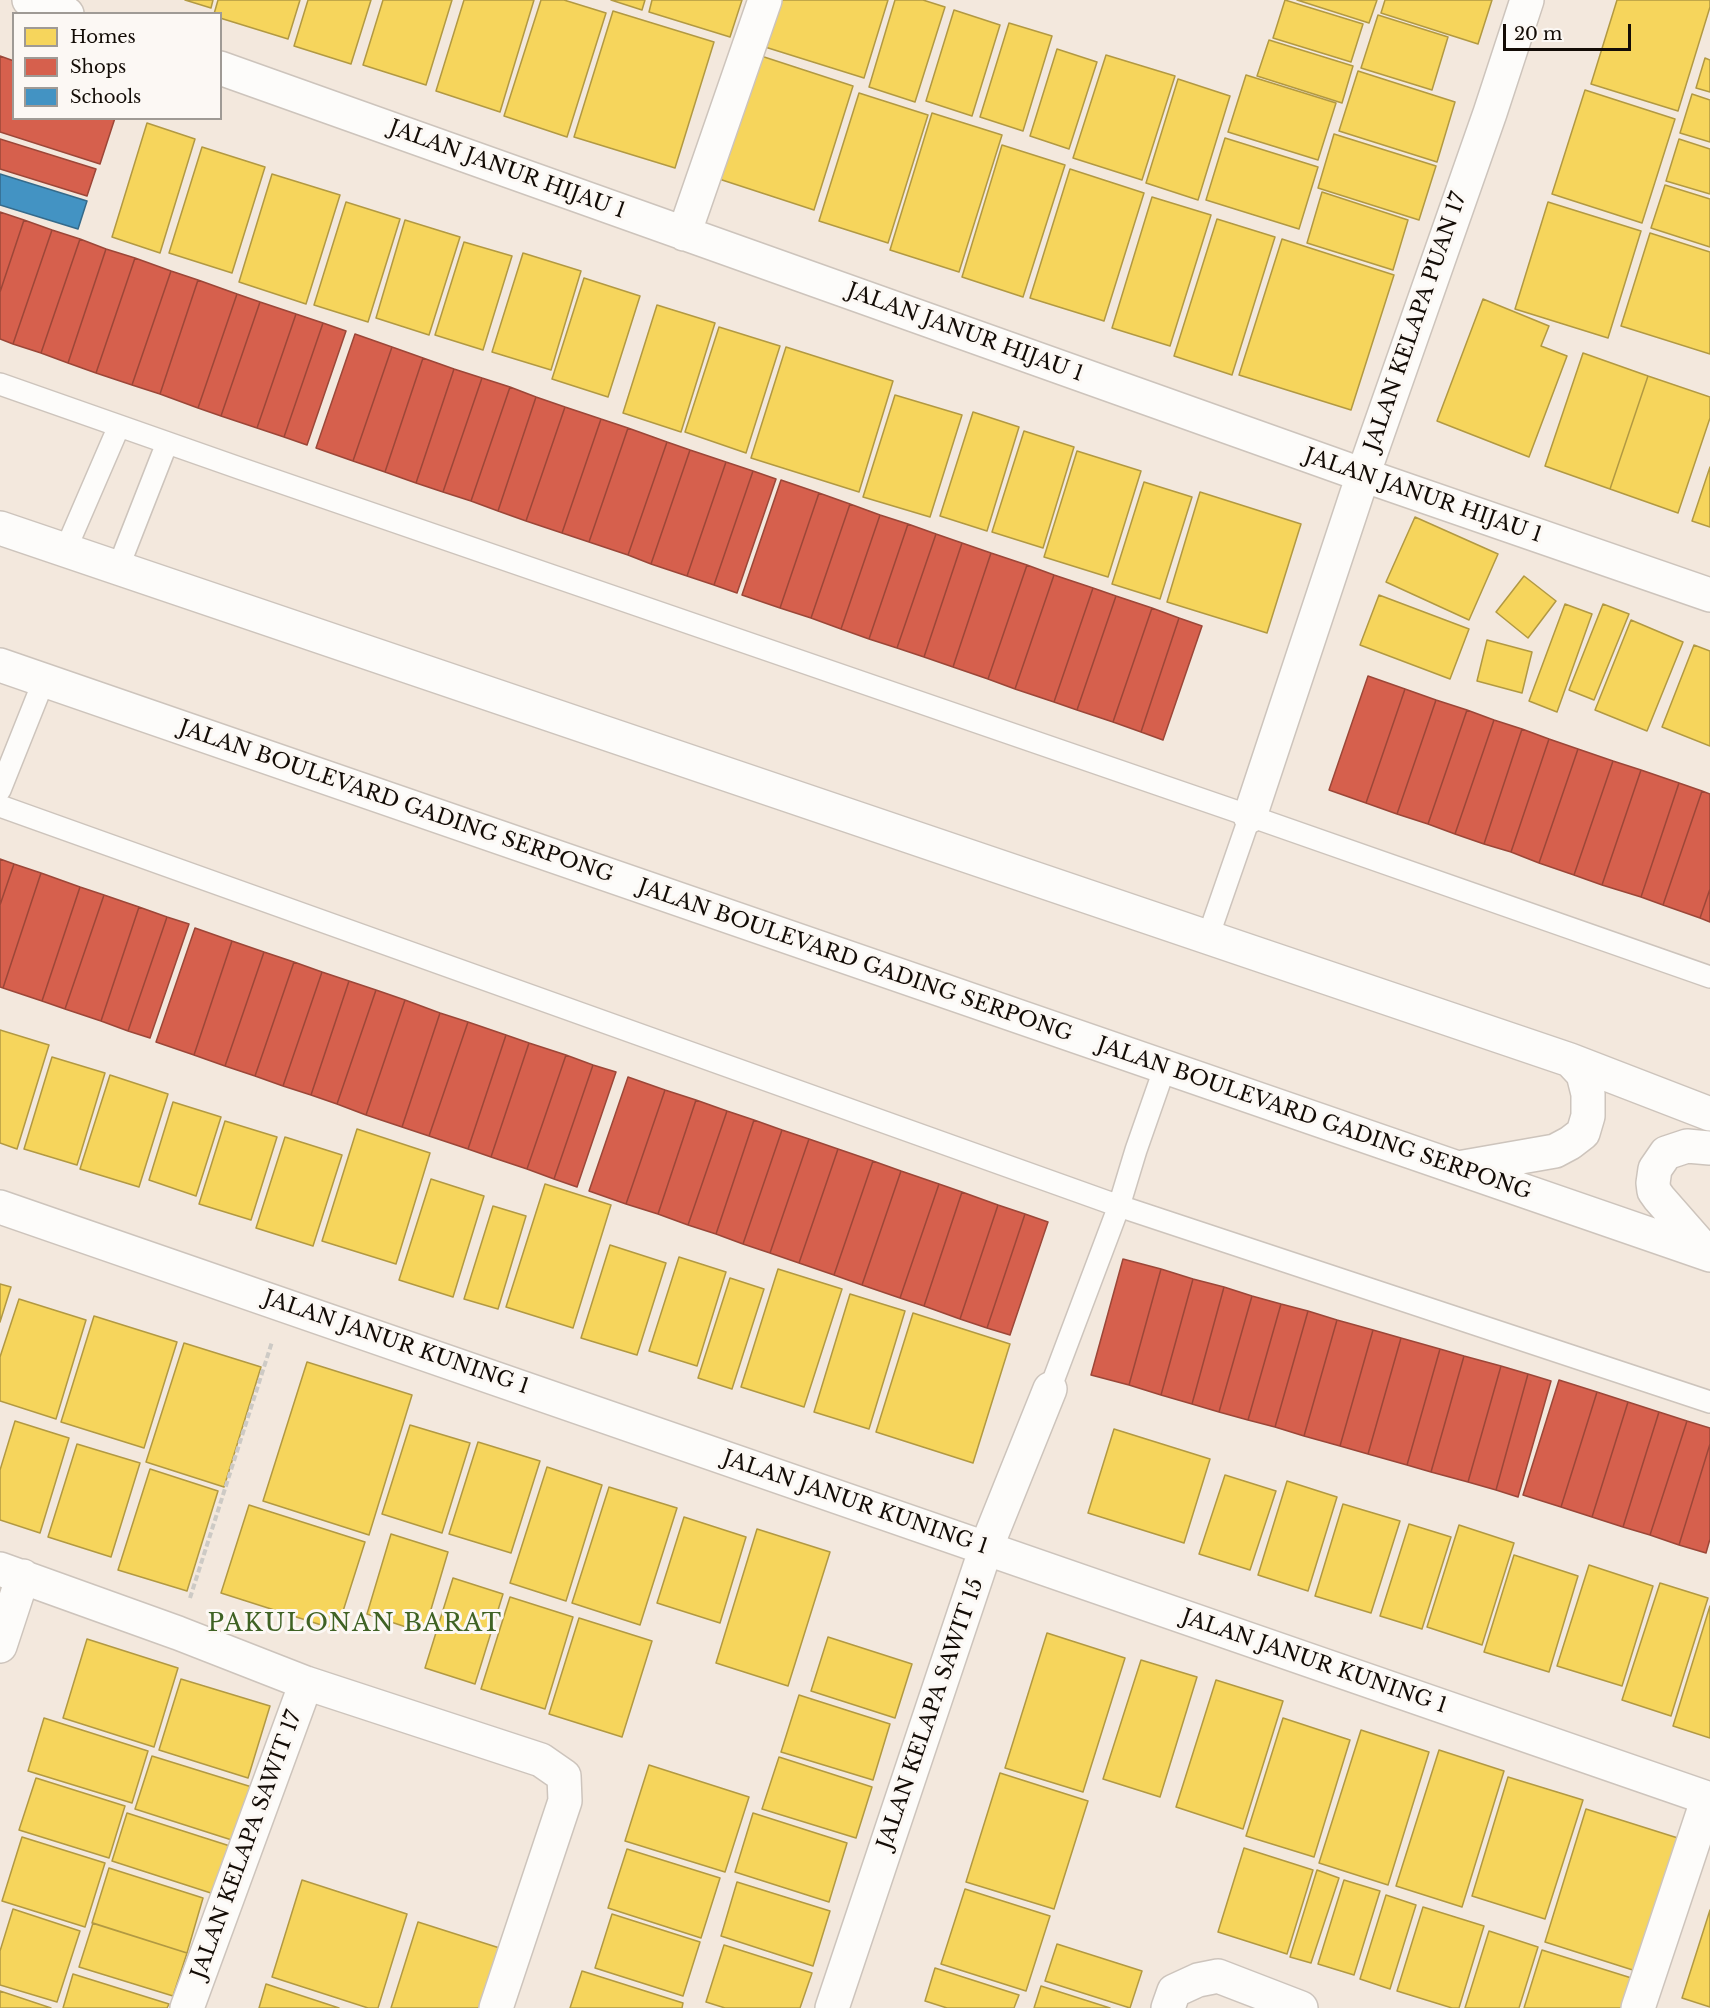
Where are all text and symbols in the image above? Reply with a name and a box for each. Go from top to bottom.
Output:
legend [12,12,222,120]
scale bar [1506,12,1634,50]
text: 20 m [1514,23,1562,45]
text: Homes [70,26,136,48]
text: Shops [70,56,126,78]
text: Schools [70,86,141,108]
street label: JALAN JANUR HIJAU 1 [385,115,629,225]
street label: JALAN KELAPA PUAN 17 [1360,189,1472,455]
street label: JALAN JANUR HIJAU 1 [843,278,1087,388]
street label: JALAN JANUR HIJAU 1 [1301,443,1545,549]
street label: JALAN BOULEVARD GADING SERPONG [175,716,617,888]
street label: JALAN BOULEVARD GADING SERPONG [634,875,1076,1047]
street label: JALAN BOULEVARD GADING SERPONG [1093,1033,1535,1205]
street label: JALAN JANUR KUNING 1 [260,1286,532,1400]
street label: JALAN JANUR KUNING 1 [719,1446,991,1560]
street label: JALAN KELAPA SAWIT 15 [873,1575,989,1853]
street label: JALAN JANUR KUNING 1 [1178,1605,1450,1719]
district label: PAKULONAN BARAT [207,1610,503,1638]
street label: JALAN KELAPA SAWIT 17 [187,1708,307,1982]

